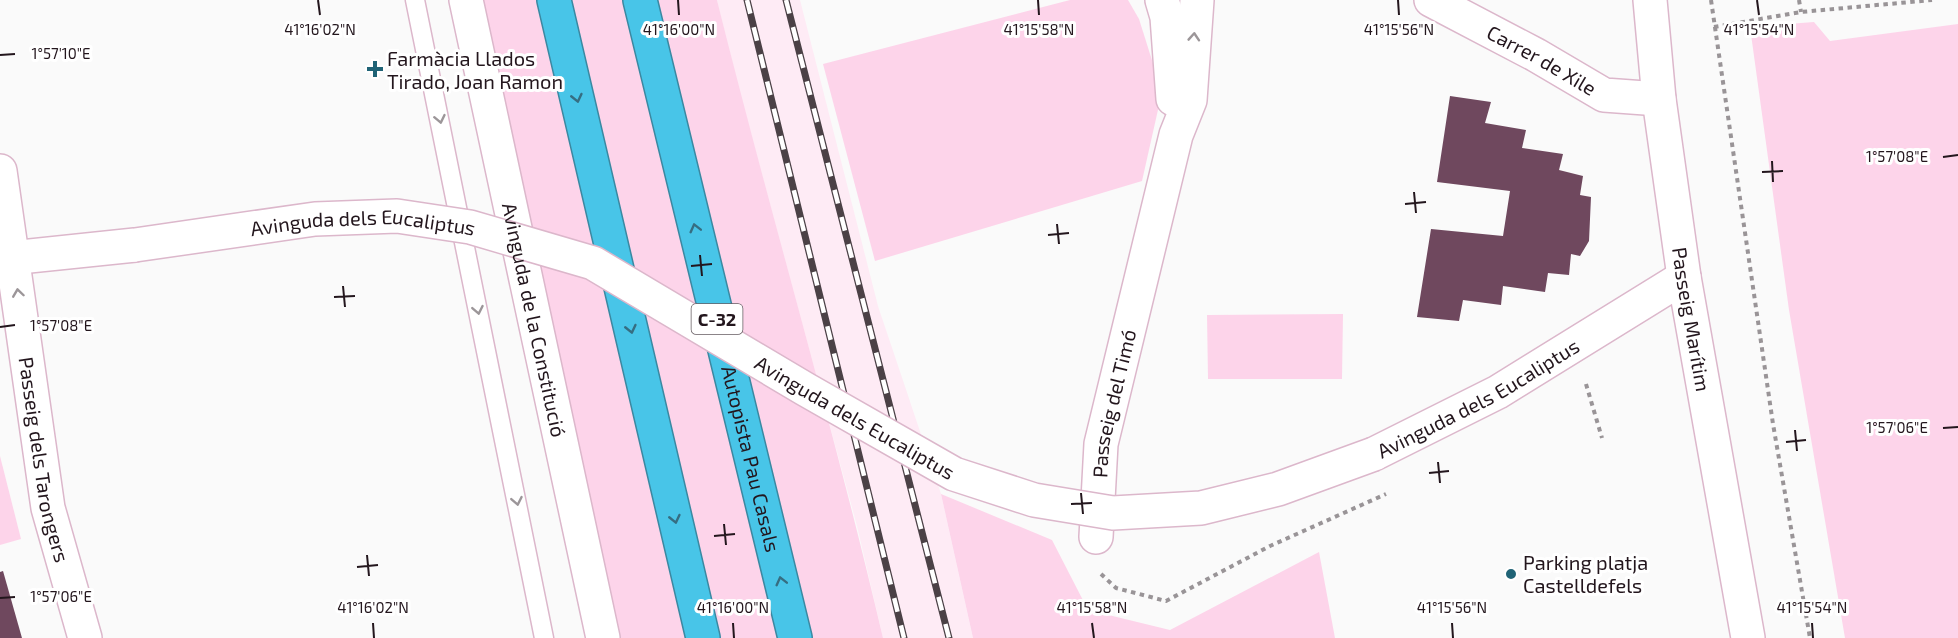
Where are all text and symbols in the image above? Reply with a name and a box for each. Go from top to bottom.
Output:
text: 41°16'02"N [284,20,356,38]
text: 41°16'00"N [643,20,715,38]
text: 41°15'58"N [1004,20,1074,38]
text: 41°15'56"N [1364,20,1434,38]
street label: Carrer de Xile [1483,20,1601,100]
text: 41°15'54"N [1724,20,1794,38]
one-way arrow [1187,33,1200,42]
text: 1°57'10"E [32,44,90,62]
place label: Farmàcia Llados Tirado, Joan Ramon [387,46,563,93]
marker: Farmàcia Llados Tirado, Joan Ramon [368,62,382,76]
one-way arrow [569,93,582,103]
one-way arrow [433,114,446,124]
text: 1°57'08"E [1866,147,1928,165]
street label: Avinguda de la Constitució [498,200,571,439]
street label: Avinguda dels Eucaliptus [249,203,479,240]
one-way arrow [690,224,703,234]
street label: Passeig Marítim [1668,245,1716,393]
one-way arrow [12,288,24,297]
road number: C-32 [692,304,742,334]
one-way arrow [471,305,484,315]
text: 1°57'08"E [30,316,92,334]
one-way arrow [623,324,636,334]
street label: Passeig del Timó [1087,327,1140,479]
street label: Avinguda dels Eucaliptus [1373,333,1583,463]
street label: Avinguda dels Eucaliptus [751,350,959,484]
street label: Passeig dels Tarongers [15,355,75,565]
street label: Autopista Pau Casals [717,363,786,554]
text: 1°57'06"E [1866,418,1928,436]
one-way arrow [510,496,523,506]
one-way arrow [668,513,681,523]
place label: Parking platja Castelldefels [1523,550,1648,597]
marker: Parking platja Castelldefels [1504,567,1518,581]
one-way arrow [775,576,788,586]
text: 1°57'06"E [30,587,92,605]
text: 41°16'02"N [337,598,409,616]
text: 41°16'00"N [697,598,769,616]
text: 41°15'58"N [1057,598,1127,616]
text: 41°15'56"N [1417,598,1487,616]
text: 41°15'54"N [1777,598,1847,616]

